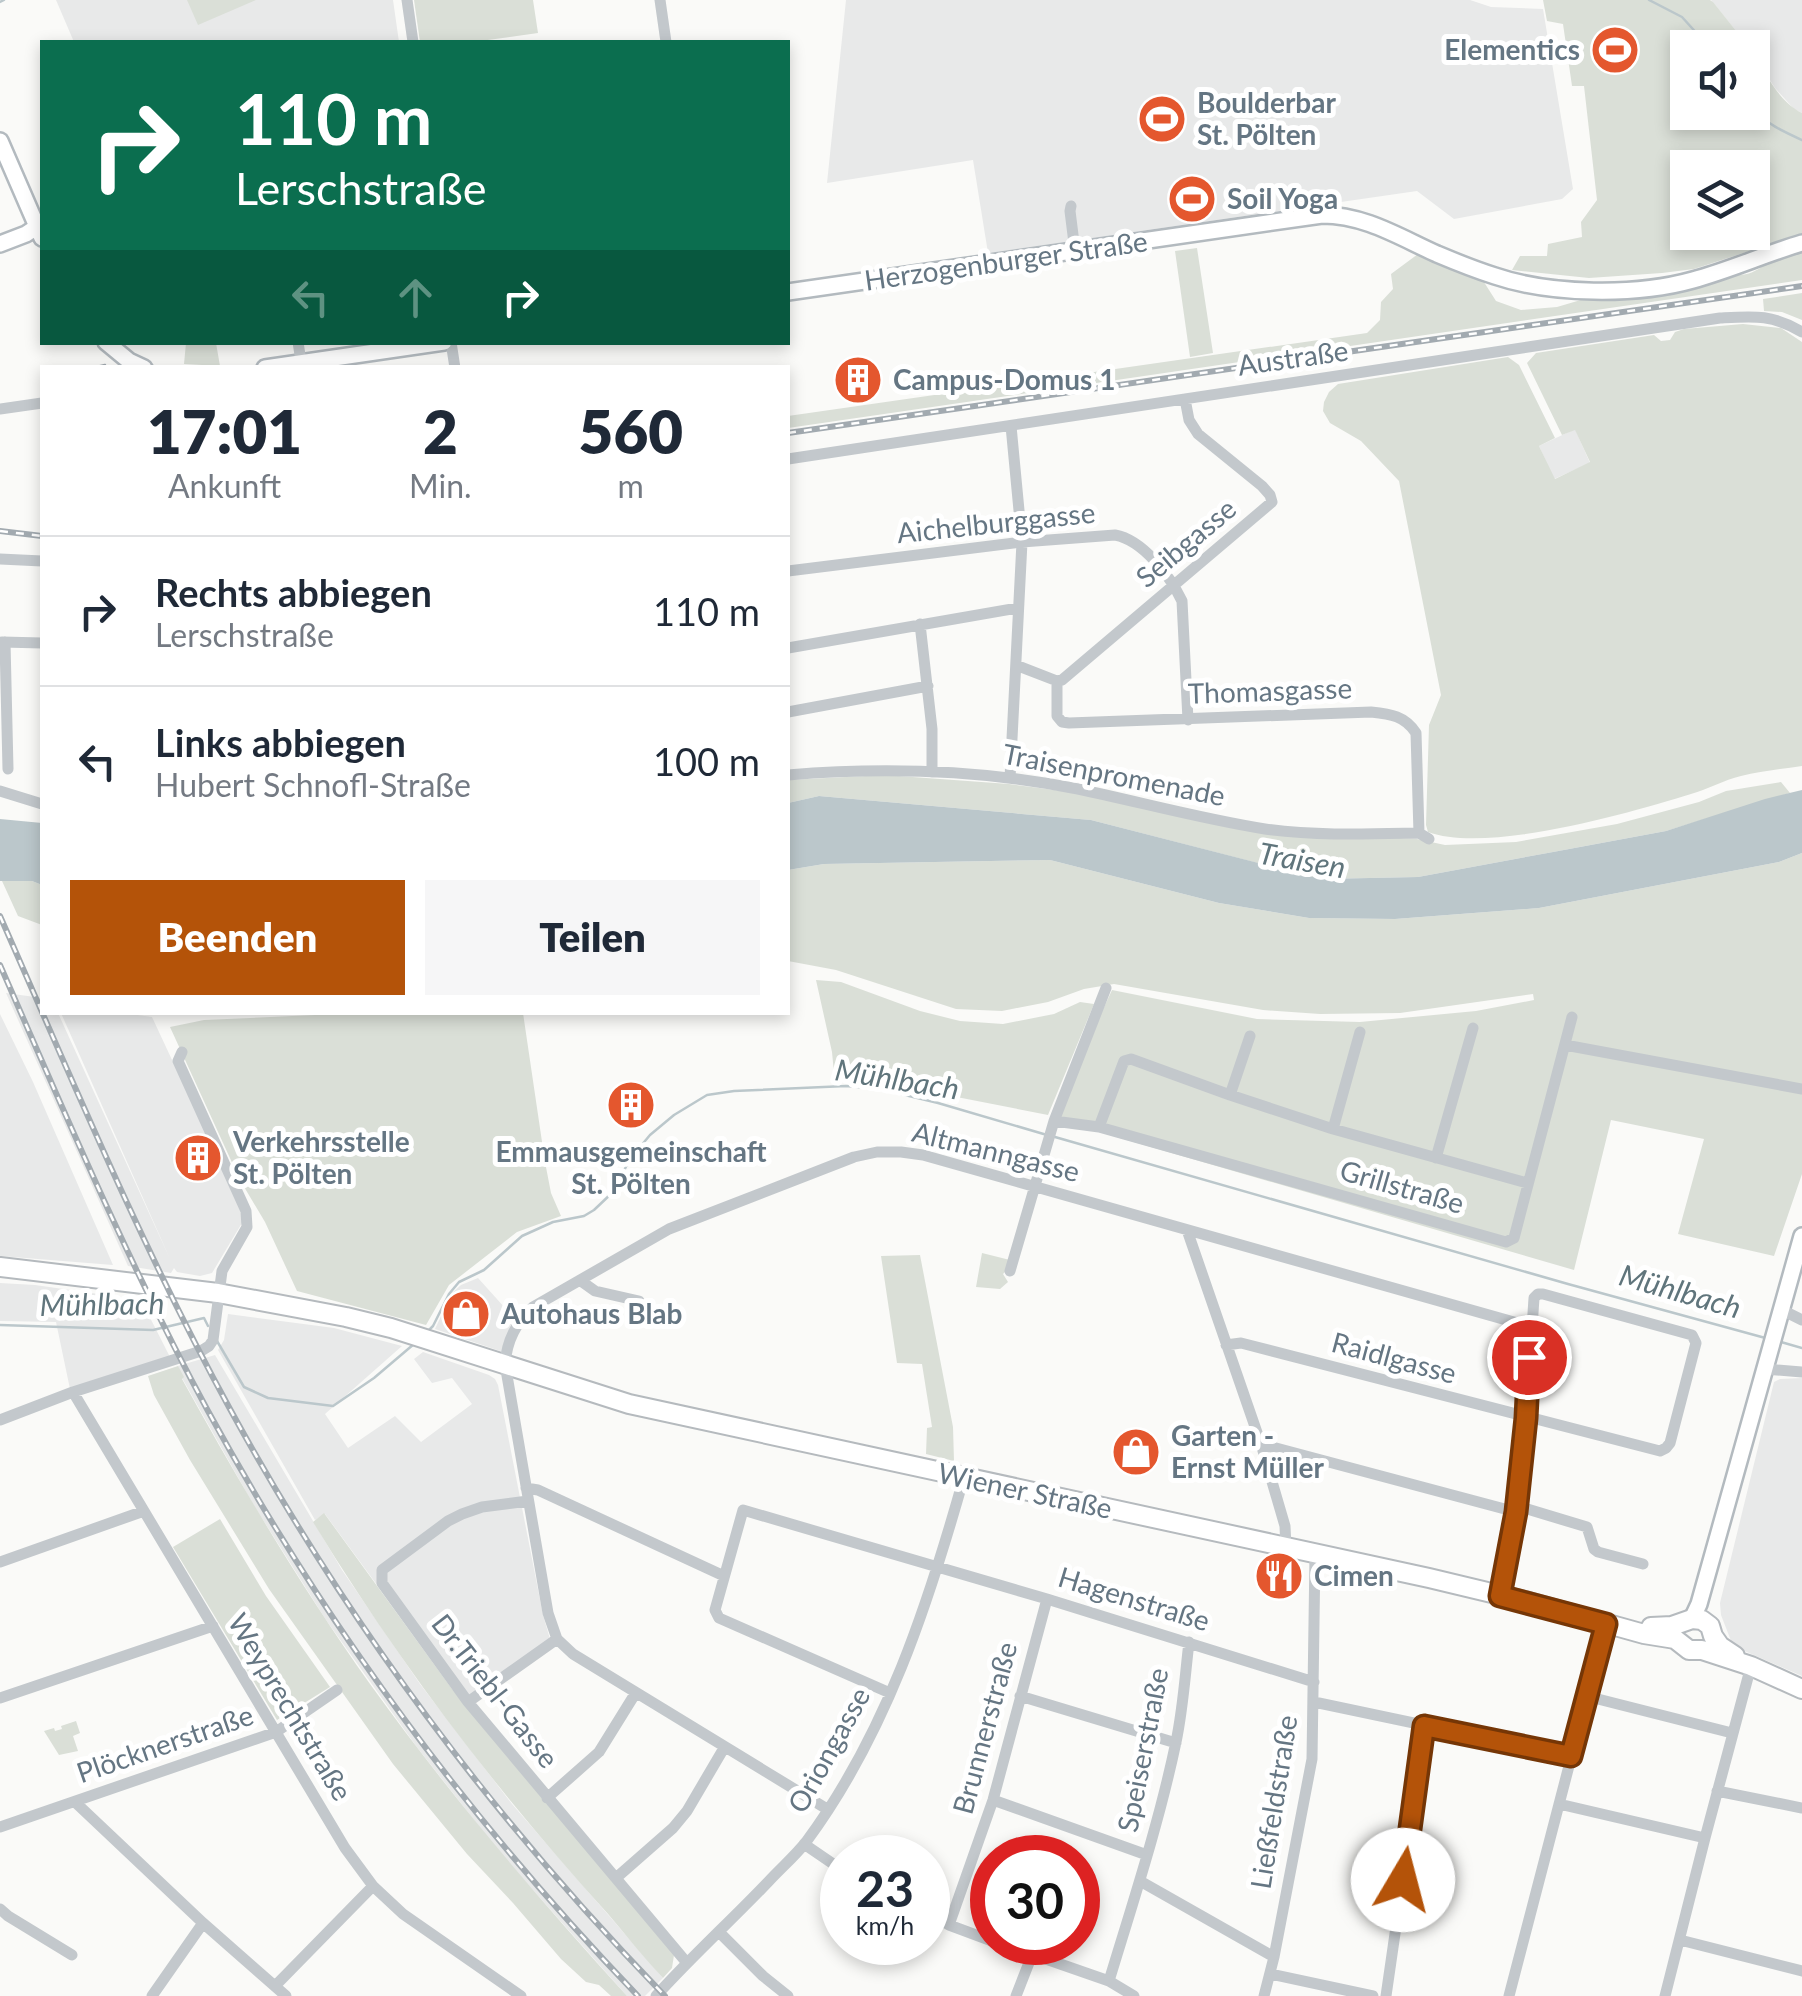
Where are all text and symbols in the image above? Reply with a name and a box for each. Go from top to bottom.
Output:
sports icon: Elementics [1589,24,1641,76]
map controls [1670,30,1770,250]
button: sound [1670,30,1770,130]
place label: Elementics [1444,32,1580,66]
text: 110 m [235,76,432,160]
icon: right [70,80,200,210]
place label: Boulderbar St. Pölten [1197,85,1336,151]
sports icon: Boulderbar St. Pölten [1136,93,1188,145]
button: layers [1670,150,1770,250]
text: Lerschstraße [235,161,486,215]
sports icon: Soil Yoga [1166,173,1218,225]
place label: Soil Yoga [1227,181,1338,215]
street label: Herzogenburger Straße [862,223,1150,297]
icon: left [283,270,338,325]
icon: ahead [388,270,443,325]
icon: right [493,270,548,325]
street label: Austraße [1235,332,1350,382]
building icon: Campus-Domus 1 [832,354,884,406]
place label: Campus-Domus 1 [893,362,1115,396]
text: 17:01 [147,395,302,467]
text: 2 [423,395,458,467]
text: 560 [579,395,683,467]
text: Ankunft [168,466,281,505]
text: Min. [409,466,472,505]
text: m [618,466,644,505]
street label: Seibgasse [1129,491,1242,594]
street label: Aichelburggasse [895,495,1097,549]
text: Rechts abbiegen [155,569,432,615]
icon: right [70,584,125,639]
text: 110 m [653,588,760,634]
text: Lerschstraße [155,615,334,654]
street label: Thomasgasse [1187,670,1353,710]
text: Links abbiegen [155,719,406,765]
icon: left [70,734,125,789]
street label: Traisenpromenade [1000,736,1228,812]
text: 100 m [653,738,760,784]
text: Hubert Schnofl-Straße [155,765,471,804]
water label: Traisen [1256,834,1349,884]
button: Beenden [70,880,405,995]
button: Teilen [425,880,760,995]
water label: Mühlbach [833,1050,962,1106]
building icon: Emmausgemeinschaft St. Pölten [605,1079,657,1131]
street label: Altmanngasse [909,1114,1083,1188]
place label: Verkehrsstelle St. Pölten [232,1124,410,1190]
building icon: Verkehrsstelle St. Pölten [172,1132,224,1184]
place label: Emmausgemeinschaft St. Pölten [495,1134,767,1200]
street label: Grillstraße [1336,1152,1468,1220]
water label: Mühlbach [1616,1256,1746,1325]
water label: Mühlbach [39,1284,165,1322]
shop icon: Autohaus Blab [440,1288,492,1340]
place label: Autohaus Blab [500,1296,682,1330]
pin [1487,1315,1572,1400]
street label: Raidlgasse [1328,1324,1460,1390]
icon: arrive [1502,1330,1557,1385]
place label: Garten - Ernst Müller [1171,1418,1324,1484]
shop icon: Garten - Ernst Müller [1110,1426,1162,1478]
street label: Wiener Straße [935,1455,1115,1525]
restaurant icon: Cimen [1253,1550,1305,1602]
place label: Cimen [1314,1558,1394,1592]
street label: Hagenstraße [1054,1559,1214,1637]
street label: Weyprechtstraße [222,1607,360,1806]
street label: Dr.Triebl-Gasse [425,1607,566,1774]
street label: Brunnerstraße [945,1638,1023,1818]
street label: Speiserstraße [1109,1665,1175,1835]
street label: Oriongasse [780,1681,876,1818]
street label: Plöcknerstraße [72,1697,257,1789]
street label: Ließfeldstraße [1243,1713,1304,1891]
position arrow [1351,1828,1455,1932]
speed limit sign: 30 [970,1835,1100,1965]
text: 23 [856,1858,914,1918]
text: km/h [856,1910,914,1940]

